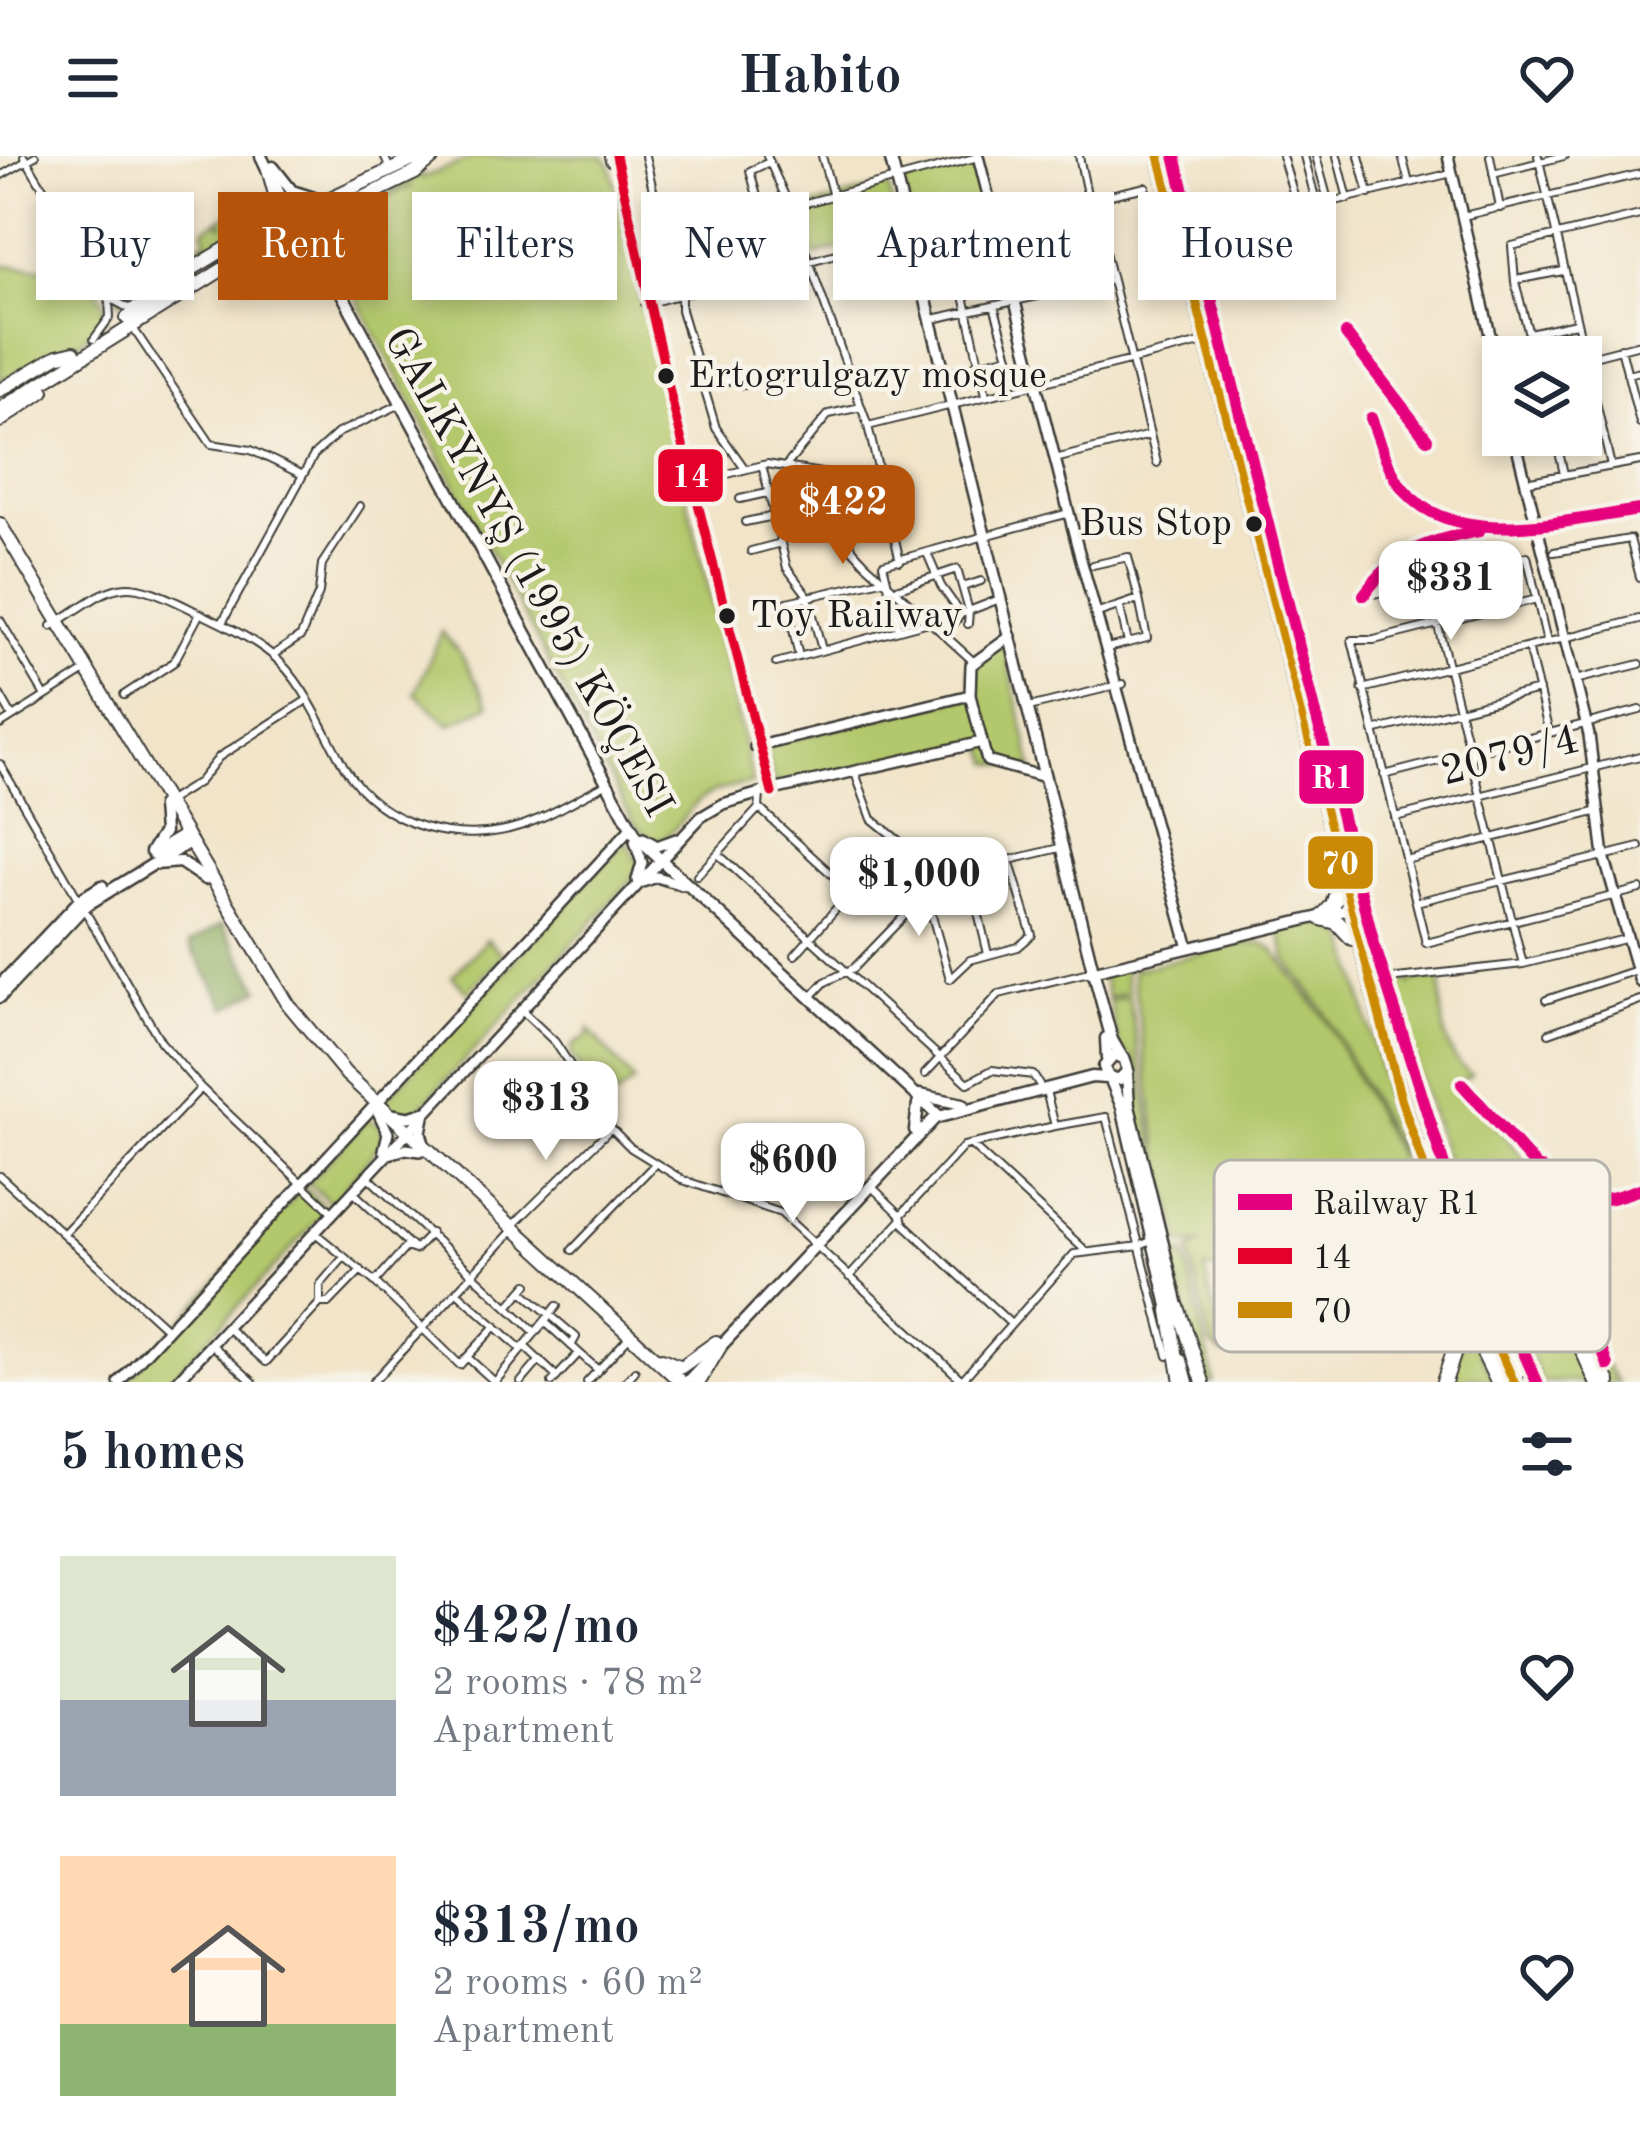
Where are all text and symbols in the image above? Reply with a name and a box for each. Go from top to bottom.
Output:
icon: menu [60,45,126,111]
icon: heart [1514,45,1580,111]
text: Habito [738,51,902,105]
chip: Buy [36,192,194,300]
chip: Rent [218,192,388,300]
chip: Filters [412,192,617,300]
chip: New [641,192,809,300]
chip: Apartment [833,192,1114,300]
chip: House [1138,192,1336,300]
street label: GALKYNYŞ (1995) KÖÇESI [375,318,685,824]
map controls [1482,336,1602,456]
button: layers [1482,336,1602,456]
place label: Ertogrulgazy mosque [688,357,1047,396]
marker: Ertogrulgazy mosque [655,365,677,387]
line badge: 14 [656,447,725,504]
text: 14 [672,462,710,495]
pin: $422 [772,465,914,567]
text: $422 [798,484,888,523]
place label: Bus Stop [1079,505,1232,544]
marker: Bus Stop [1243,513,1265,535]
pin: $331 [1380,541,1522,643]
text: $331 [1406,560,1496,599]
place label: Toy Railway [750,597,963,636]
marker: Toy Railway [716,605,738,627]
street label: 2079/4 [1437,720,1583,794]
line badge: R1 [1297,748,1366,806]
text: R1 [1310,763,1354,796]
line badge: 70 [1306,834,1375,891]
pin: $1,000 [821,837,1017,939]
text: 70 [1321,849,1359,882]
text: $1,000 [857,856,981,895]
pin: $313 [475,1061,617,1163]
text: $313 [501,1080,591,1119]
pin: $600 [722,1123,864,1225]
text: $600 [748,1142,838,1181]
legend [1214,1160,1610,1352]
text: Railway R1 [1313,1189,1481,1222]
text: 14 [1313,1243,1351,1276]
text: 70 [1313,1297,1351,1330]
icon: filters [1514,1421,1580,1487]
text: 5 homes [60,1429,245,1480]
text: $422/mo [432,1603,640,1654]
icon: home [156,1604,300,1748]
icon: heart [1514,1643,1580,1709]
text: 2 rooms · 78 m² [432,1664,703,1703]
text: Apartment [432,1712,615,1751]
text: $313/mo [432,1903,640,1954]
icon: home [156,1904,300,2048]
icon: heart [1514,1943,1580,2009]
text: 2 rooms · 60 m² [432,1964,703,2003]
text: Apartment [432,2012,615,2051]

